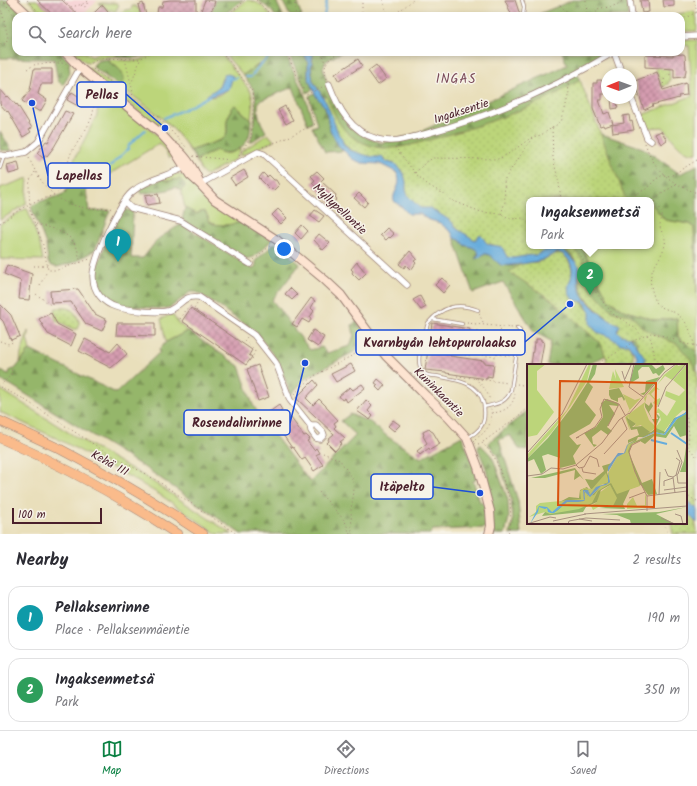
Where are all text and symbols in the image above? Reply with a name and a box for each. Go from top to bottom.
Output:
search box [12,12,685,56]
text: Search here [58,22,132,46]
icon: search [26,23,48,45]
north arrow [601,68,637,104]
district label: INGAS [436,69,476,90]
callout: Pellas [77,82,126,107]
text: Pellas [85,85,119,106]
street label: Ingaksentie [431,93,492,129]
callout: Lapellas [48,163,110,188]
text: Lapellas [56,166,102,187]
street label: Myllypellontie [308,179,372,240]
popup [526,197,654,249]
text: Ingaksenmetsä [541,201,640,225]
text: Park [541,225,564,246]
pin: 1 [105,229,131,262]
your location [274,239,294,259]
pin: 2 [577,262,603,295]
callout: Kvarnbyån lehtopurolaakso [356,330,525,355]
text: Kvarnbyån lehtopurolaakso [364,333,517,354]
street label: Kuninkaantie [409,363,469,422]
inset map [527,364,687,524]
callout: Rosendalinrinne [184,410,290,435]
text: Rosendalinrinne [192,413,283,434]
street label: Kehä III [87,445,132,482]
callout: Itäpelto [371,474,433,499]
text: Itäpelto [379,477,425,498]
scale bar [12,506,102,525]
text: 100 m [18,506,46,524]
text: Nearby [16,547,68,574]
text: 2 results [633,550,681,571]
text: Pellaksenrinne [55,596,150,620]
text: 1 [28,608,32,629]
text: 190 m [648,608,680,629]
text: Place · Pellaksenmäentie [55,620,190,641]
text: Ingaksenmetsä [55,668,154,692]
text: 2 [26,680,34,701]
text: 350 m [644,680,680,701]
text: Park [55,692,79,713]
tab: Map [101,738,123,780]
tab: Directions [324,738,369,780]
tab: Saved [570,738,596,780]

